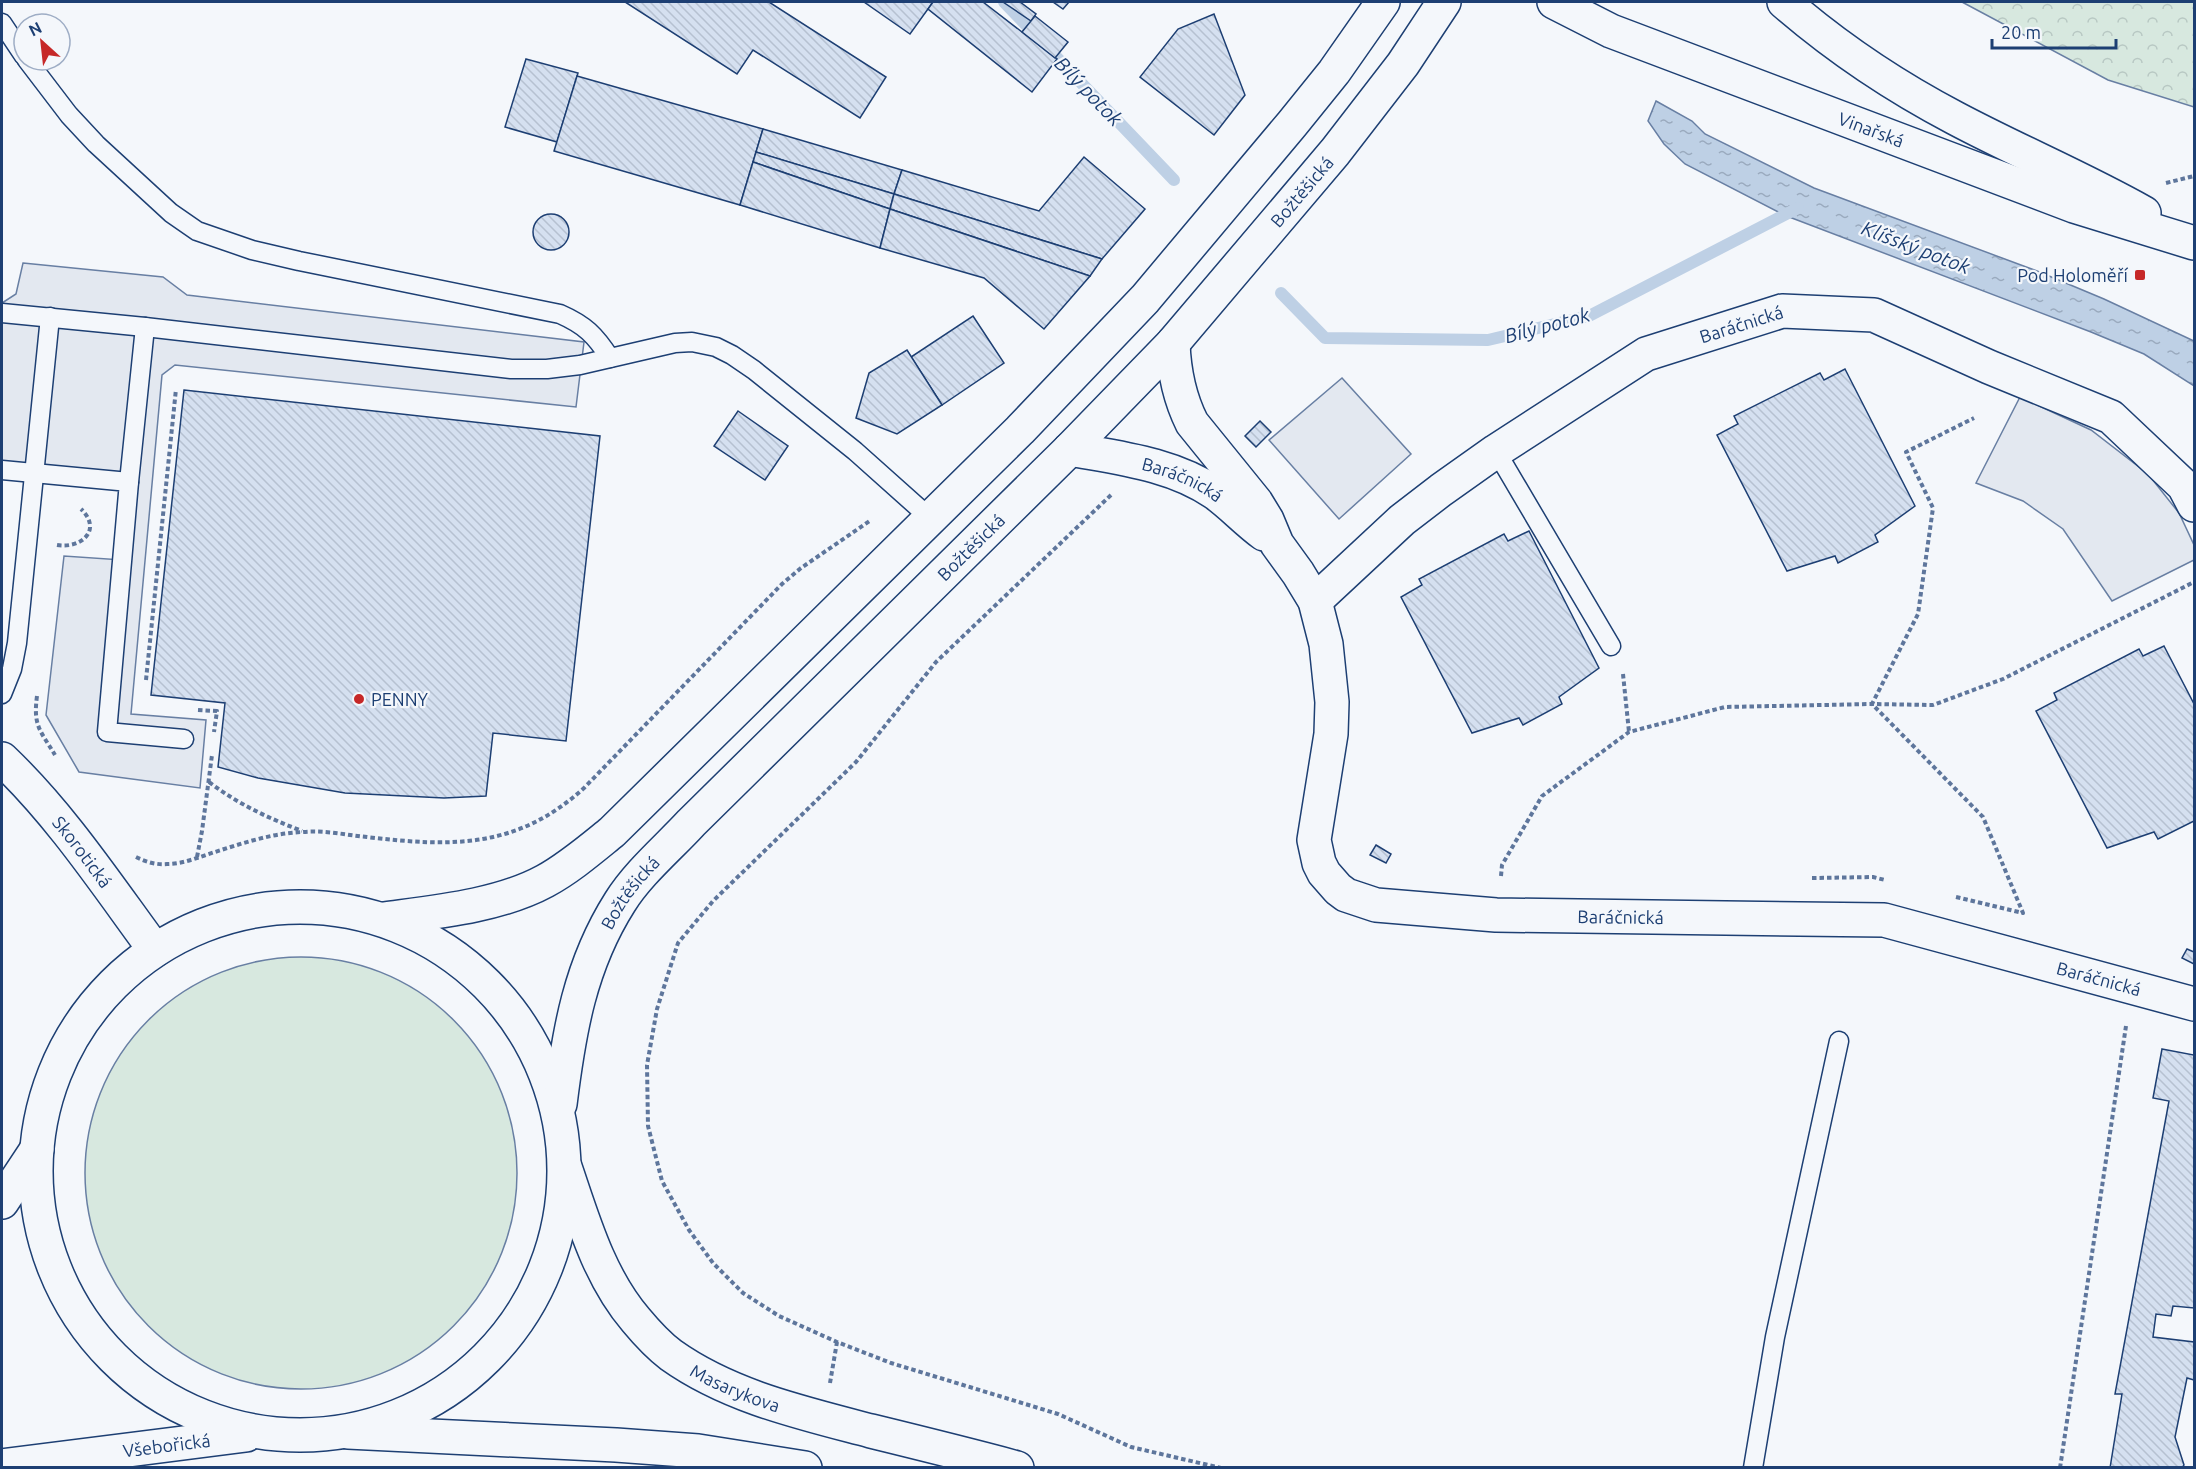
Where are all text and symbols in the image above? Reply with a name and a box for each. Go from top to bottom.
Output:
north arrow [12,12,72,72]
scale bar [1992,12,2116,50]
text: N [26,18,45,39]
text: 20 m [2001,22,2041,42]
water label: Bílý potok [1050,52,1128,131]
street label: Vinařská [1835,108,1907,151]
street label: Božtěšická [1266,152,1337,231]
water label: Klíšský potok [1858,216,1974,279]
place label: Pod Holoměří [2017,265,2129,285]
marker: Pod Holoměří [2133,268,2147,282]
street label: Baráčnická [1697,301,1785,346]
water label: Bílý potok [1502,302,1593,347]
street label: Baráčnická [1140,453,1227,505]
street label: Božtěšická [933,510,1008,584]
place label: PENNY [371,689,429,709]
marker: PENNY [352,692,366,706]
street label: Skorotická [49,812,116,891]
street label: Božtěšická [596,852,663,932]
street label: Baráčnická [1577,906,1664,927]
street label: Baráčnická [2055,957,2143,999]
street label: Masarykova [687,1360,782,1415]
street label: Všebořická [122,1430,212,1461]

